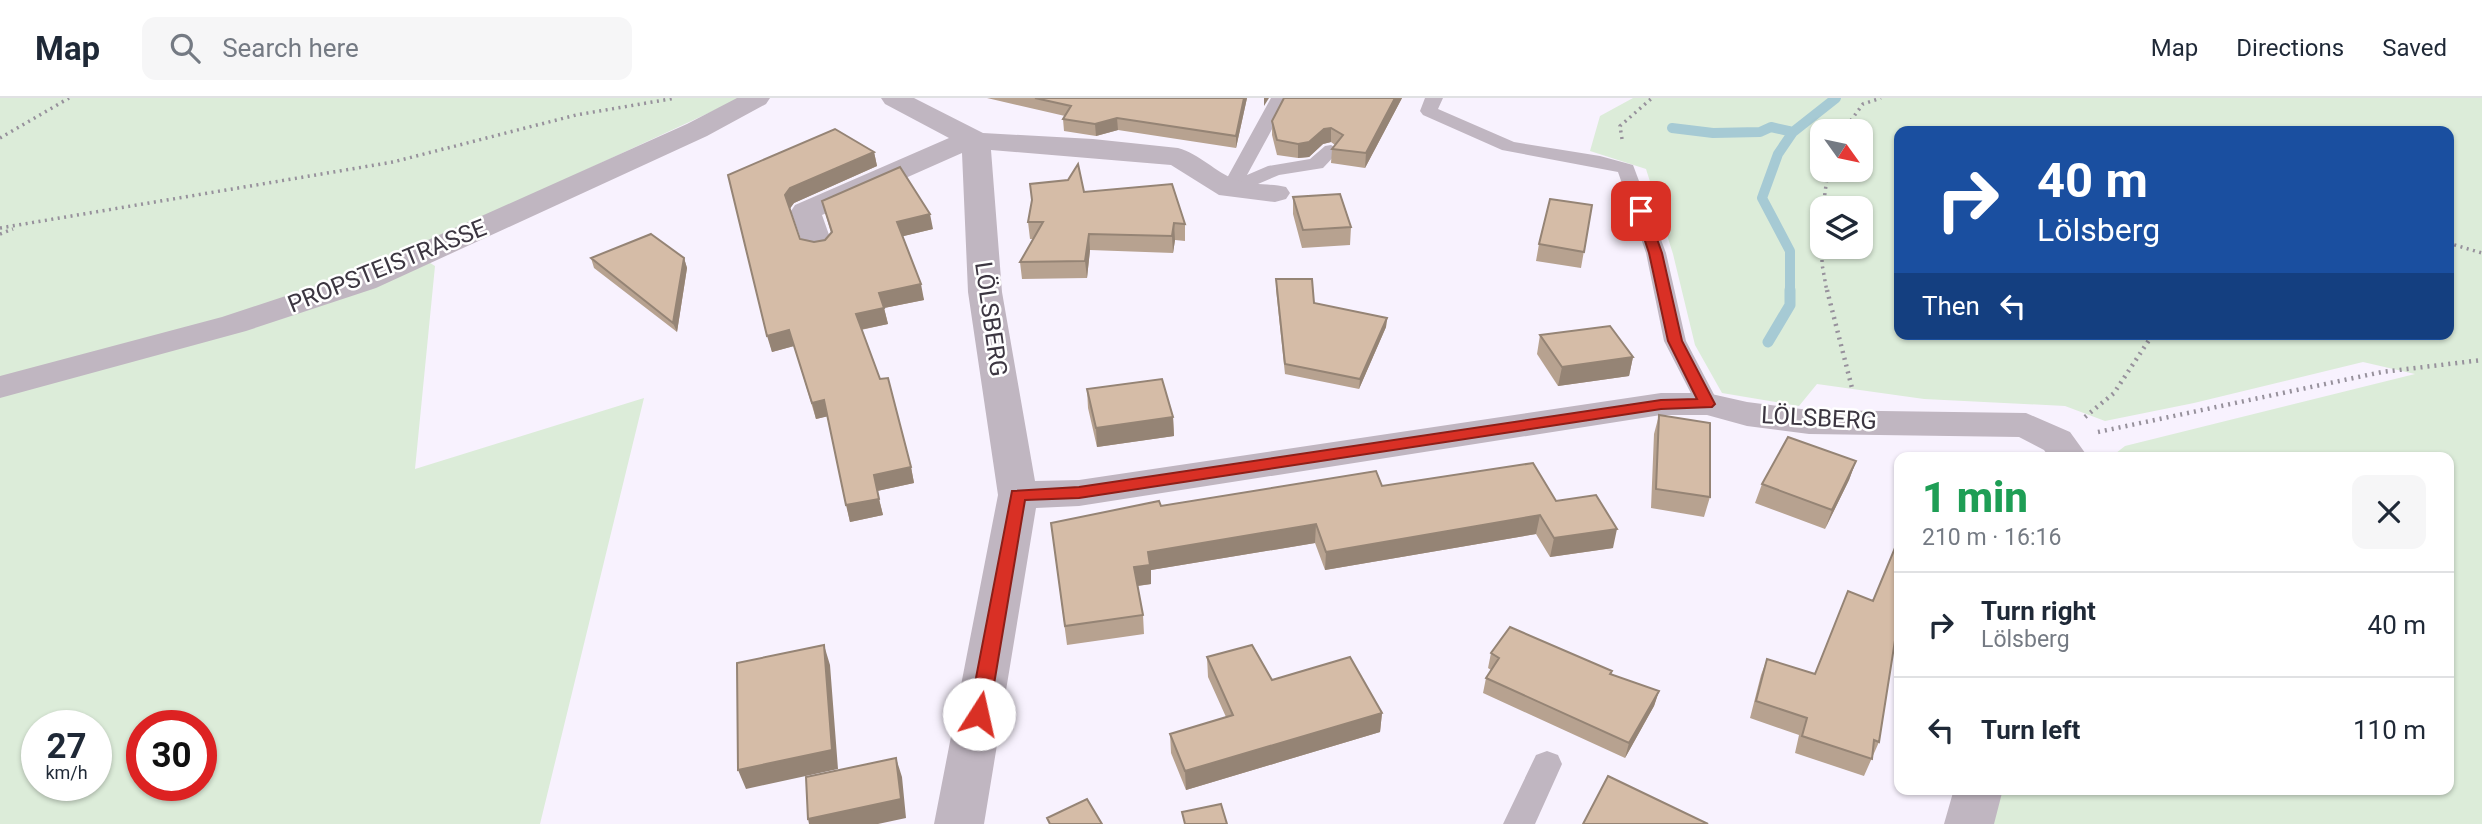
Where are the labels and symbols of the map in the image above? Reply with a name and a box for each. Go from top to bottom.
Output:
north arrow [1810,119,1872,182]
pin [1611,181,1671,241]
street label: PROPSTEISTRASSE [284,213,490,319]
street label: LÖLSBERG [969,260,1013,378]
street label: LÖLSBERG [1761,401,1877,435]
position arrow [942,677,1016,751]
speed limit sign: 30 [126,710,217,801]

